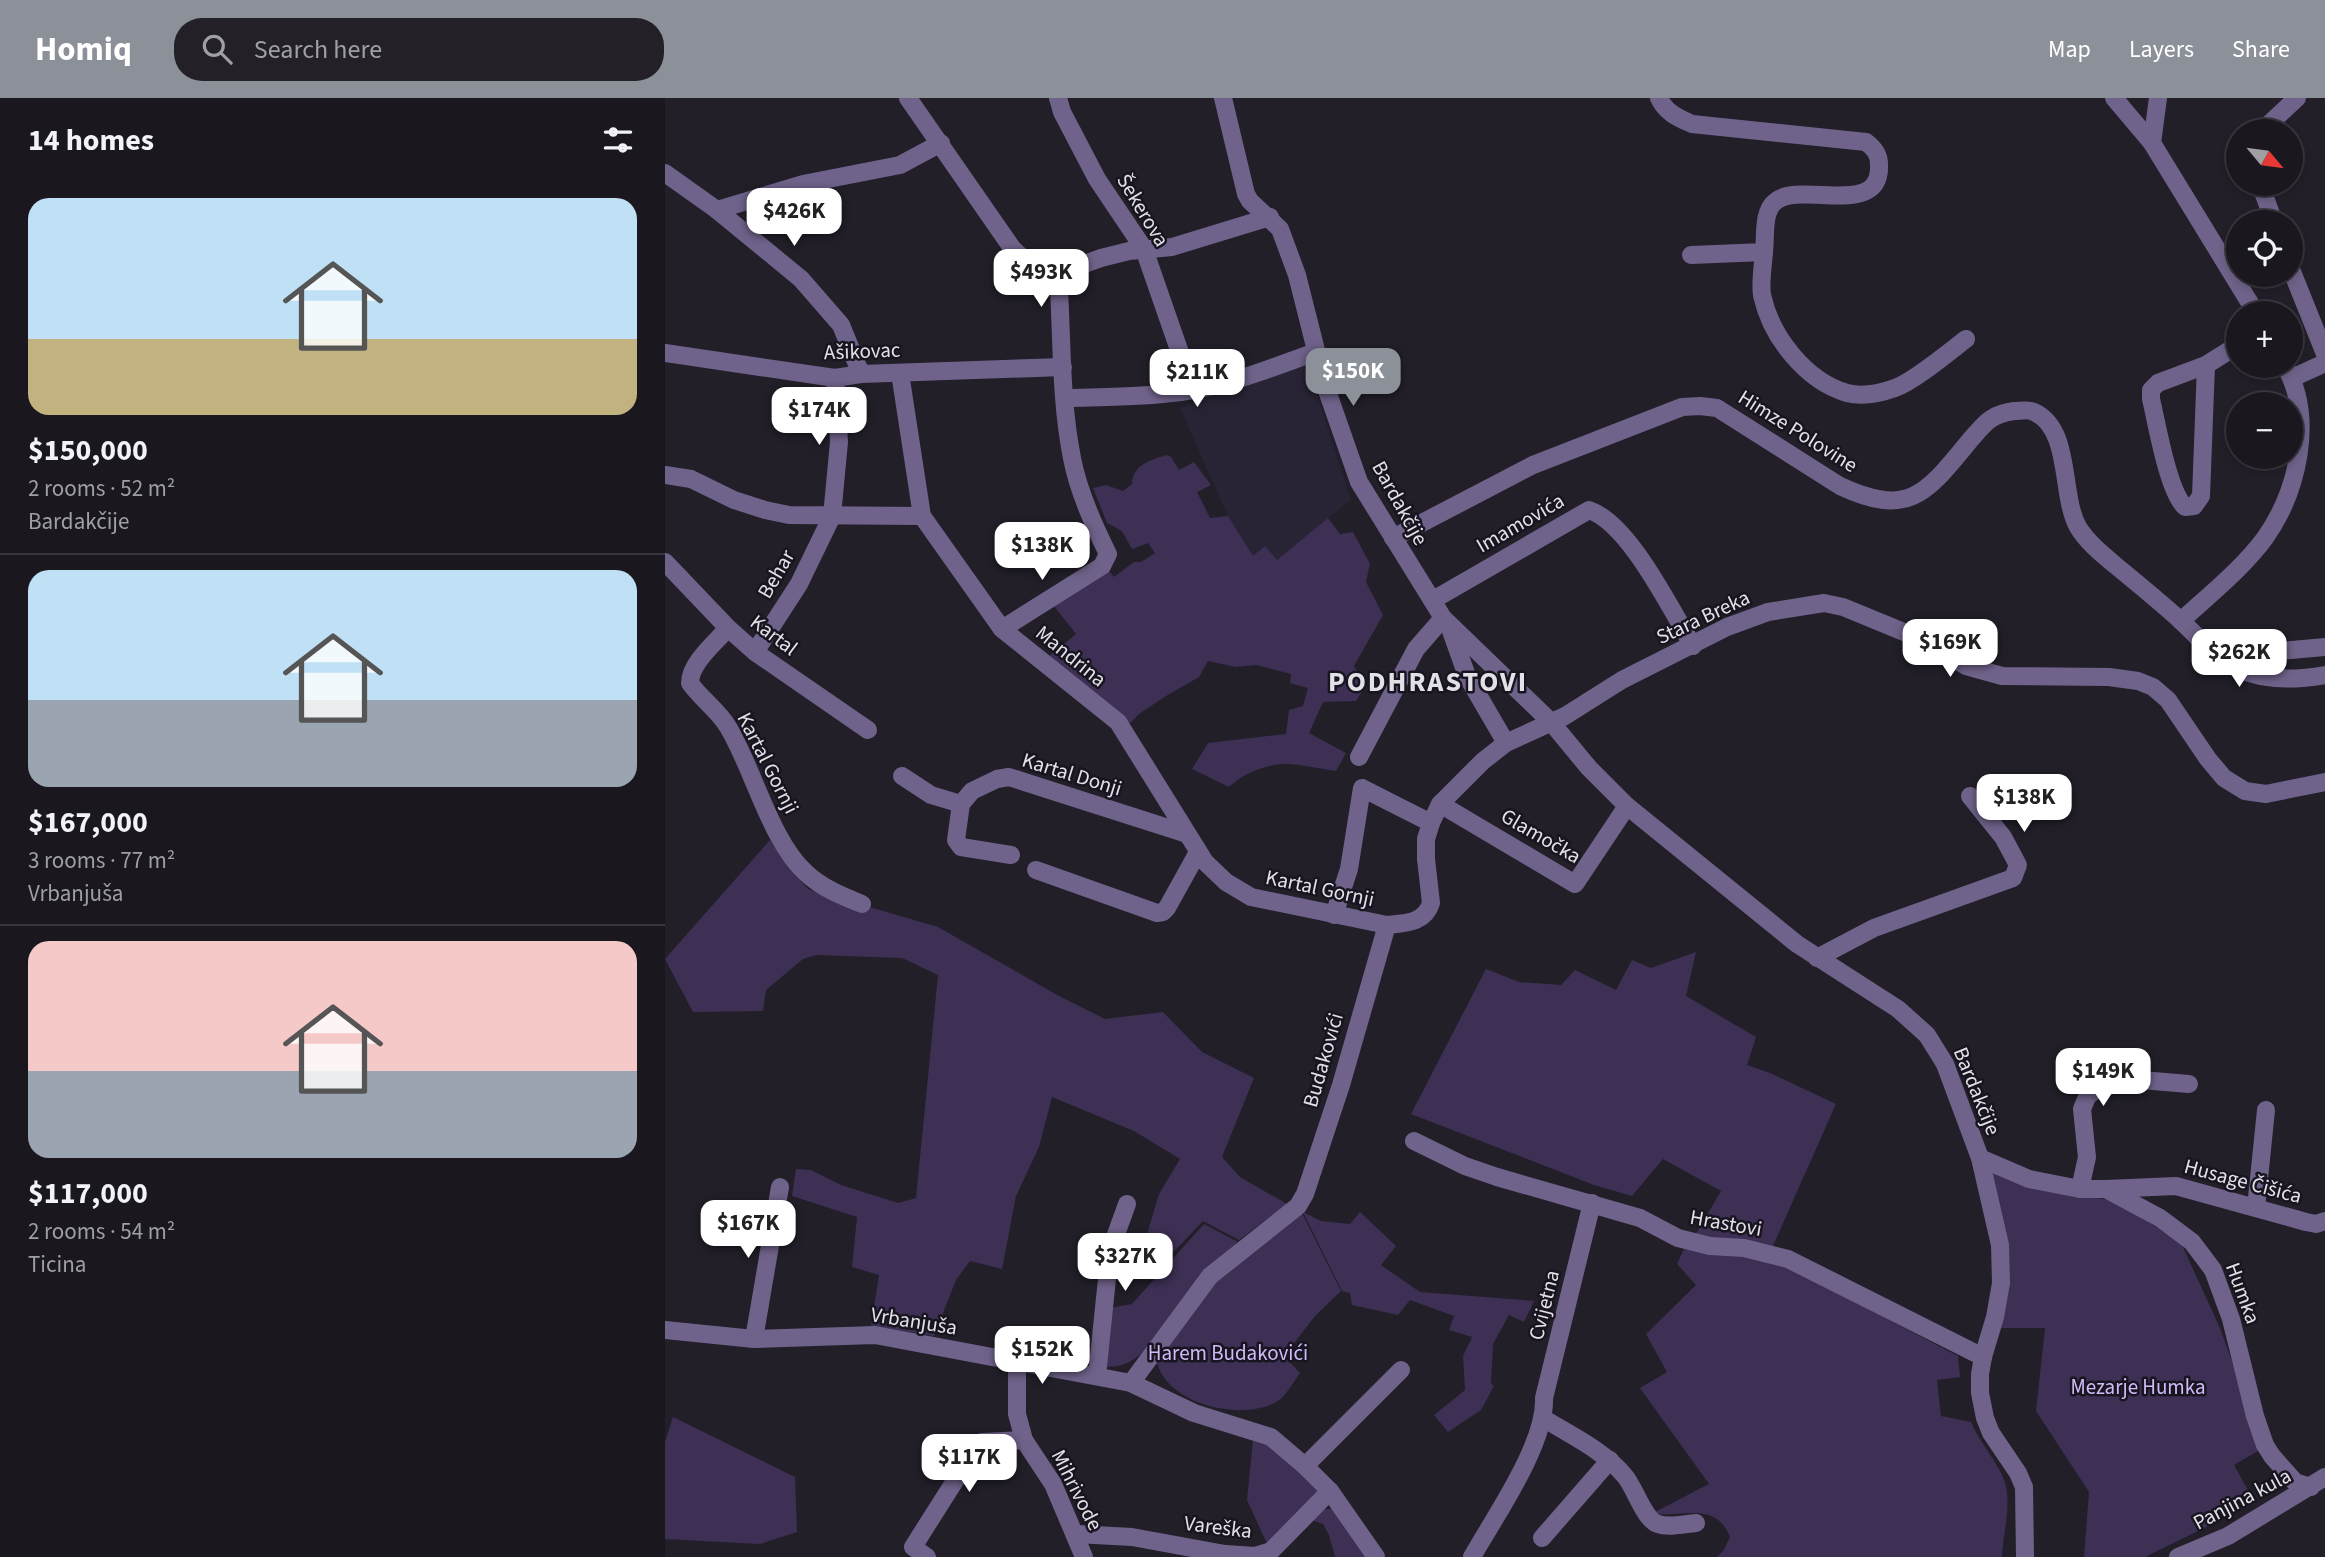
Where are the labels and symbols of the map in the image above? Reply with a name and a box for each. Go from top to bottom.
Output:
north arrow [2226,119,2303,196]
street label: Šekerova [1109,168,1177,252]
pin: $426K [745,188,843,248]
pin: $493K [992,250,1090,309]
street label: Ašikovac [823,335,901,367]
pin: $150K [1304,348,1402,408]
pin: $211K [1148,350,1246,409]
street label: Himze Polovine [1732,382,1864,480]
pin: $174K [770,388,868,447]
street label: Bardakčije [1364,455,1436,551]
street label: Imamovića [1470,486,1570,560]
pin: $138K [993,522,1091,582]
street label: Behar [750,543,802,604]
street label: Stara Breka [1651,582,1755,652]
street label: Kartal [744,607,804,663]
street label: Mandrina [1029,618,1113,694]
pin: $169K [1901,620,1999,679]
pin: $262K [2190,630,2288,689]
district label: PODHRASTOVI [1328,662,1528,702]
street label: Kartal Gornji [730,707,806,819]
street label: Kartal Donji [1018,745,1126,803]
pin: $138K [1975,774,2073,834]
street label: Glamočka [1495,801,1587,871]
street label: Kartal Gornji [1263,862,1377,914]
street label: Budakovići [1295,1009,1351,1111]
street label: Bardakčije [1946,1042,2008,1140]
pin: $149K [2054,1048,2152,1108]
street label: Husage Čišića [2181,1151,2305,1211]
pin: $167K [699,1200,797,1260]
street label: Hrastovi [1688,1202,1764,1244]
pin: $327K [1076,1234,1174,1293]
street label: Humka [2218,1258,2268,1328]
street label: Cvijetna [1521,1267,1567,1343]
street label: Vrbanjuša [869,1299,959,1343]
pin: $152K [993,1326,1091,1386]
park label: Harem Budakovići [1148,1338,1308,1368]
park label: Mezarje Humka [2070,1372,2206,1402]
pin: $117K [920,1434,1018,1494]
street label: Mihrivode [1044,1444,1110,1536]
street label: Panjina kula [2188,1461,2296,1537]
street label: Vareška [1182,1508,1254,1546]

